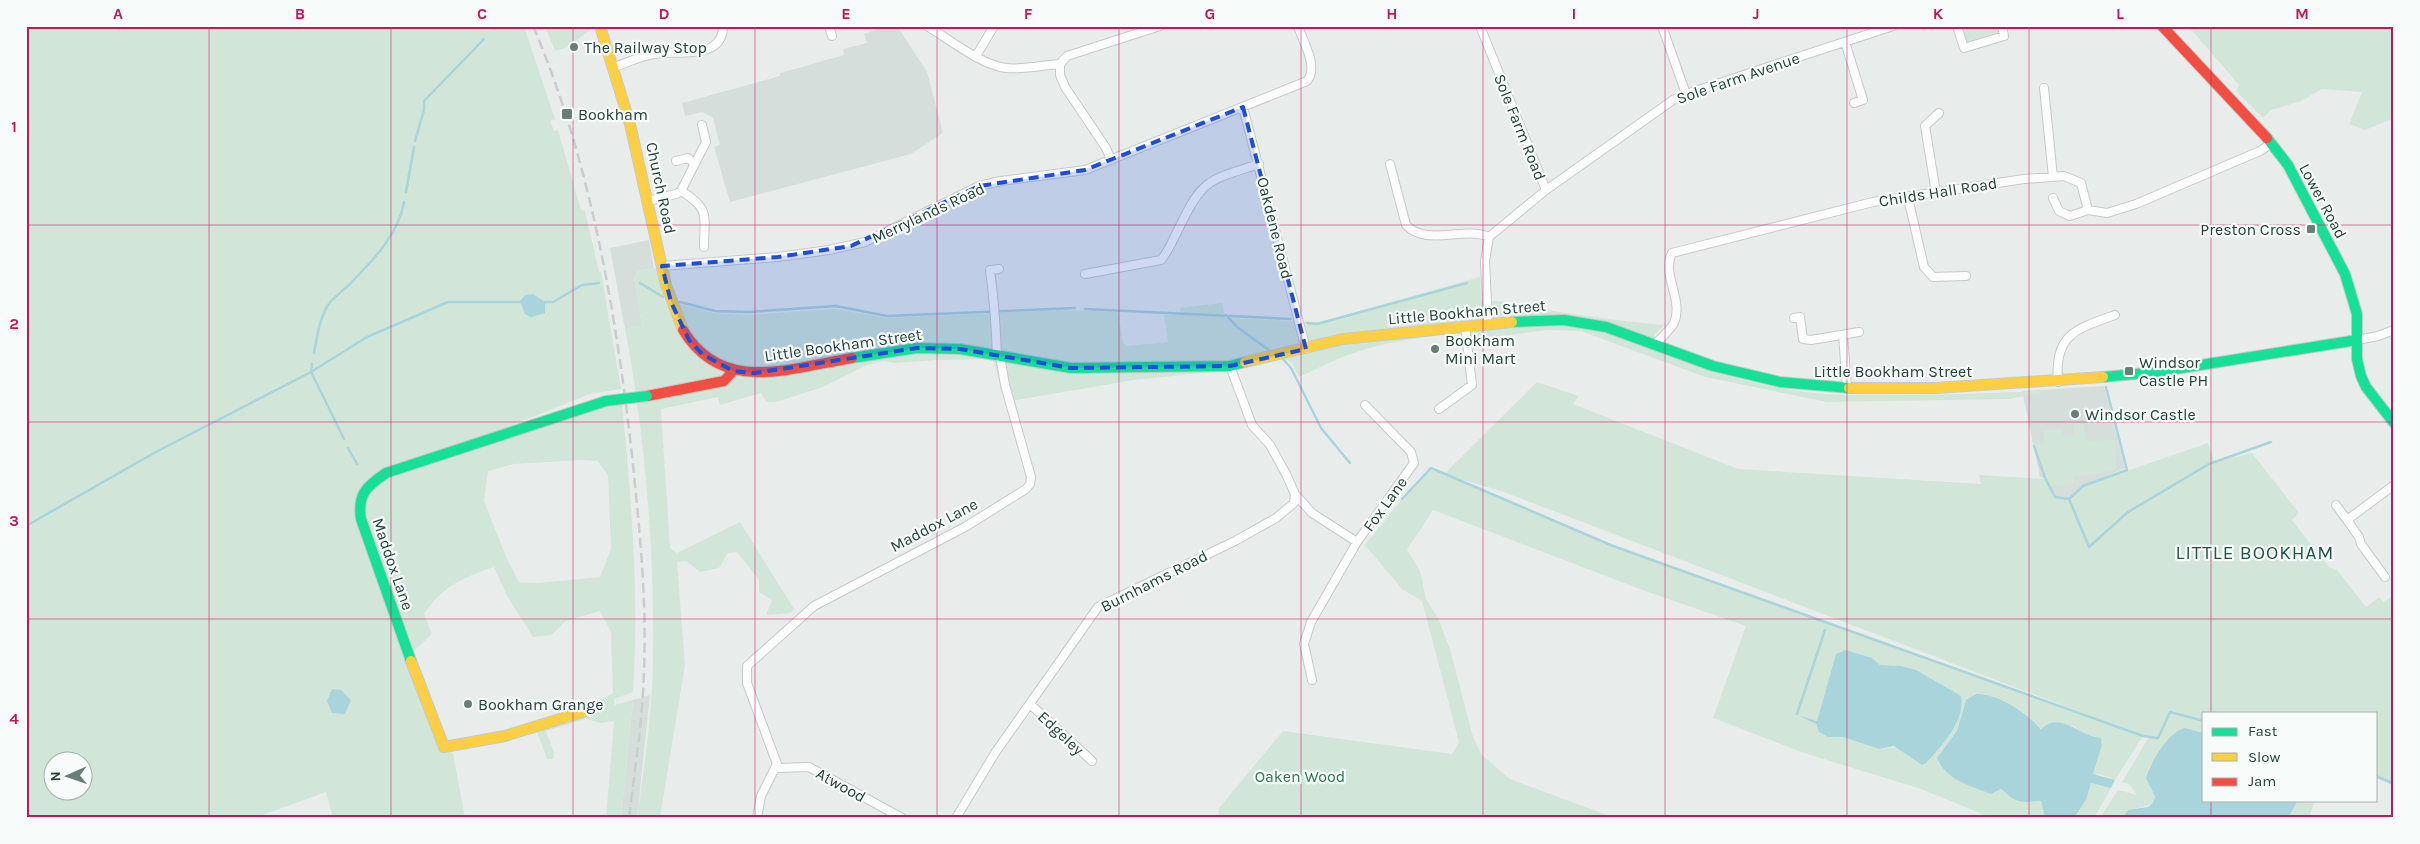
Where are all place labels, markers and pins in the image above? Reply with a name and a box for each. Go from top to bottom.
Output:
place label: The Railway Stop [584,38,707,57]
marker: The Railway Stop [568,41,580,53]
place label: Bookham [578,105,648,124]
marker: Bookham [560,107,574,121]
place label: Preston Cross [2200,220,2301,239]
marker: Preston Cross [2305,223,2317,235]
place label: Bookham Mini Mart [1445,331,1516,368]
marker: Bookham Mini Mart [1429,343,1441,355]
place label: Windsor Castle PH [2139,353,2208,390]
marker: Windsor Castle PH [2123,365,2135,377]
place label: Windsor Castle [2085,405,2196,424]
marker: Windsor Castle [2069,408,2081,420]
place label: Bookham Grange [478,695,603,714]
marker: Bookham Grange [462,698,474,710]

